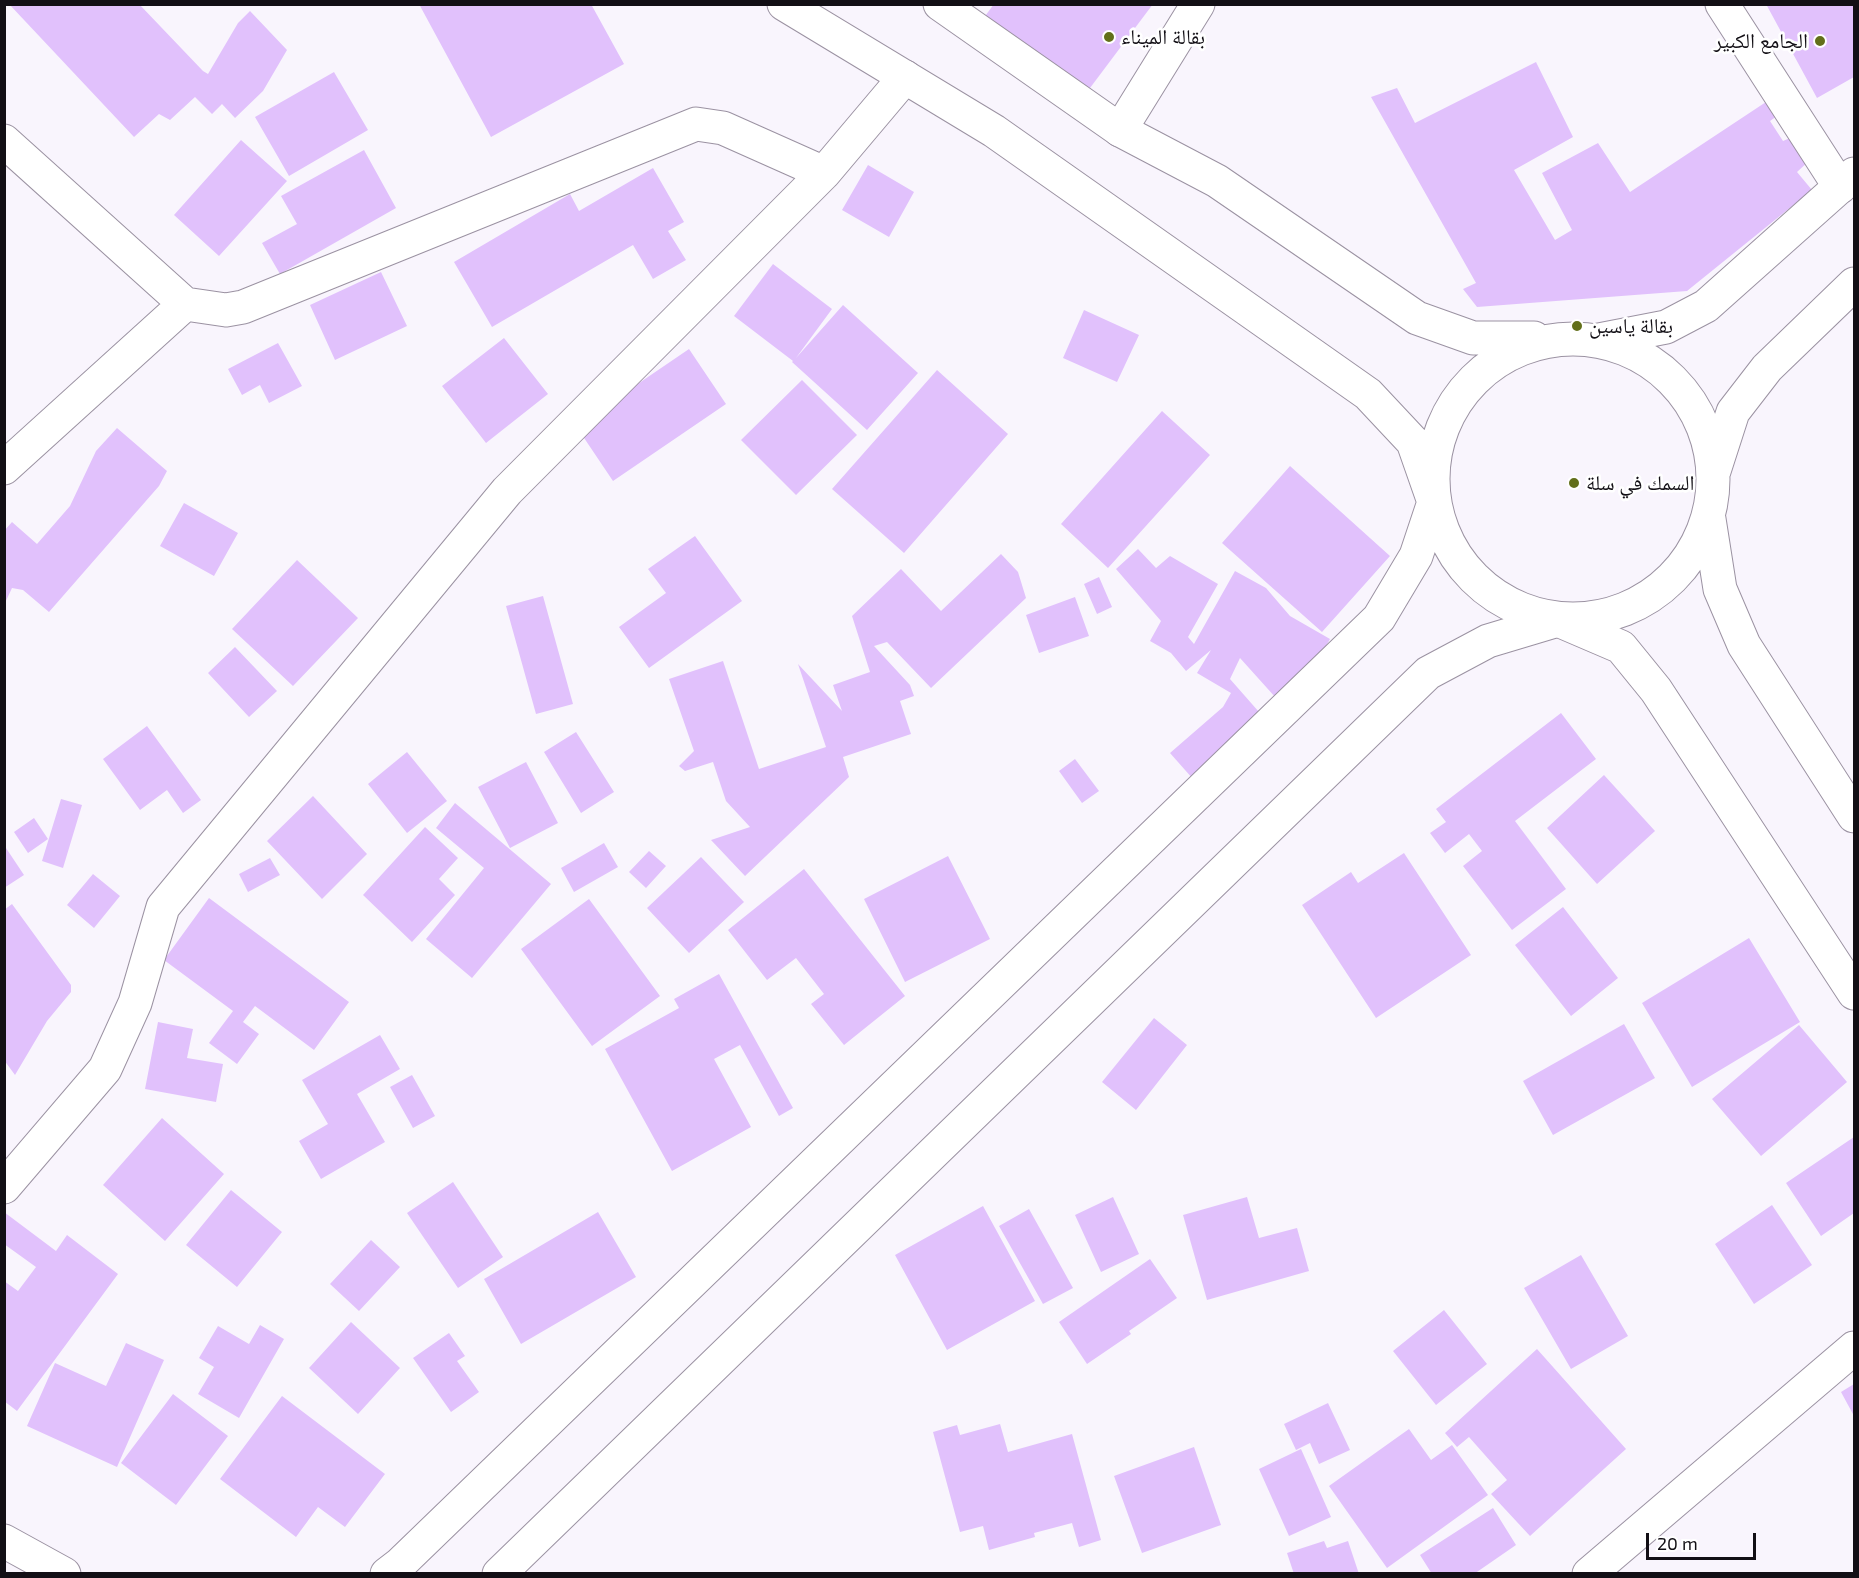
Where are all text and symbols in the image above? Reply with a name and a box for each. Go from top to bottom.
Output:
place label: بقالة الميناء [1121,24,1205,50]
place label: الجامع الكبير [1714,28,1808,54]
marker: بقالة الميناء [1102,30,1116,44]
marker: الجامع الكبير [1813,34,1827,48]
place label: بقالة ياسين [1589,313,1673,339]
marker: بقالة ياسين [1570,319,1584,333]
place label: السمك في سلة [1586,470,1695,496]
marker: السمك في سلة [1567,476,1581,490]
scale bar [1649,1521,1758,1559]
text: 20 m [1657,1532,1698,1554]

